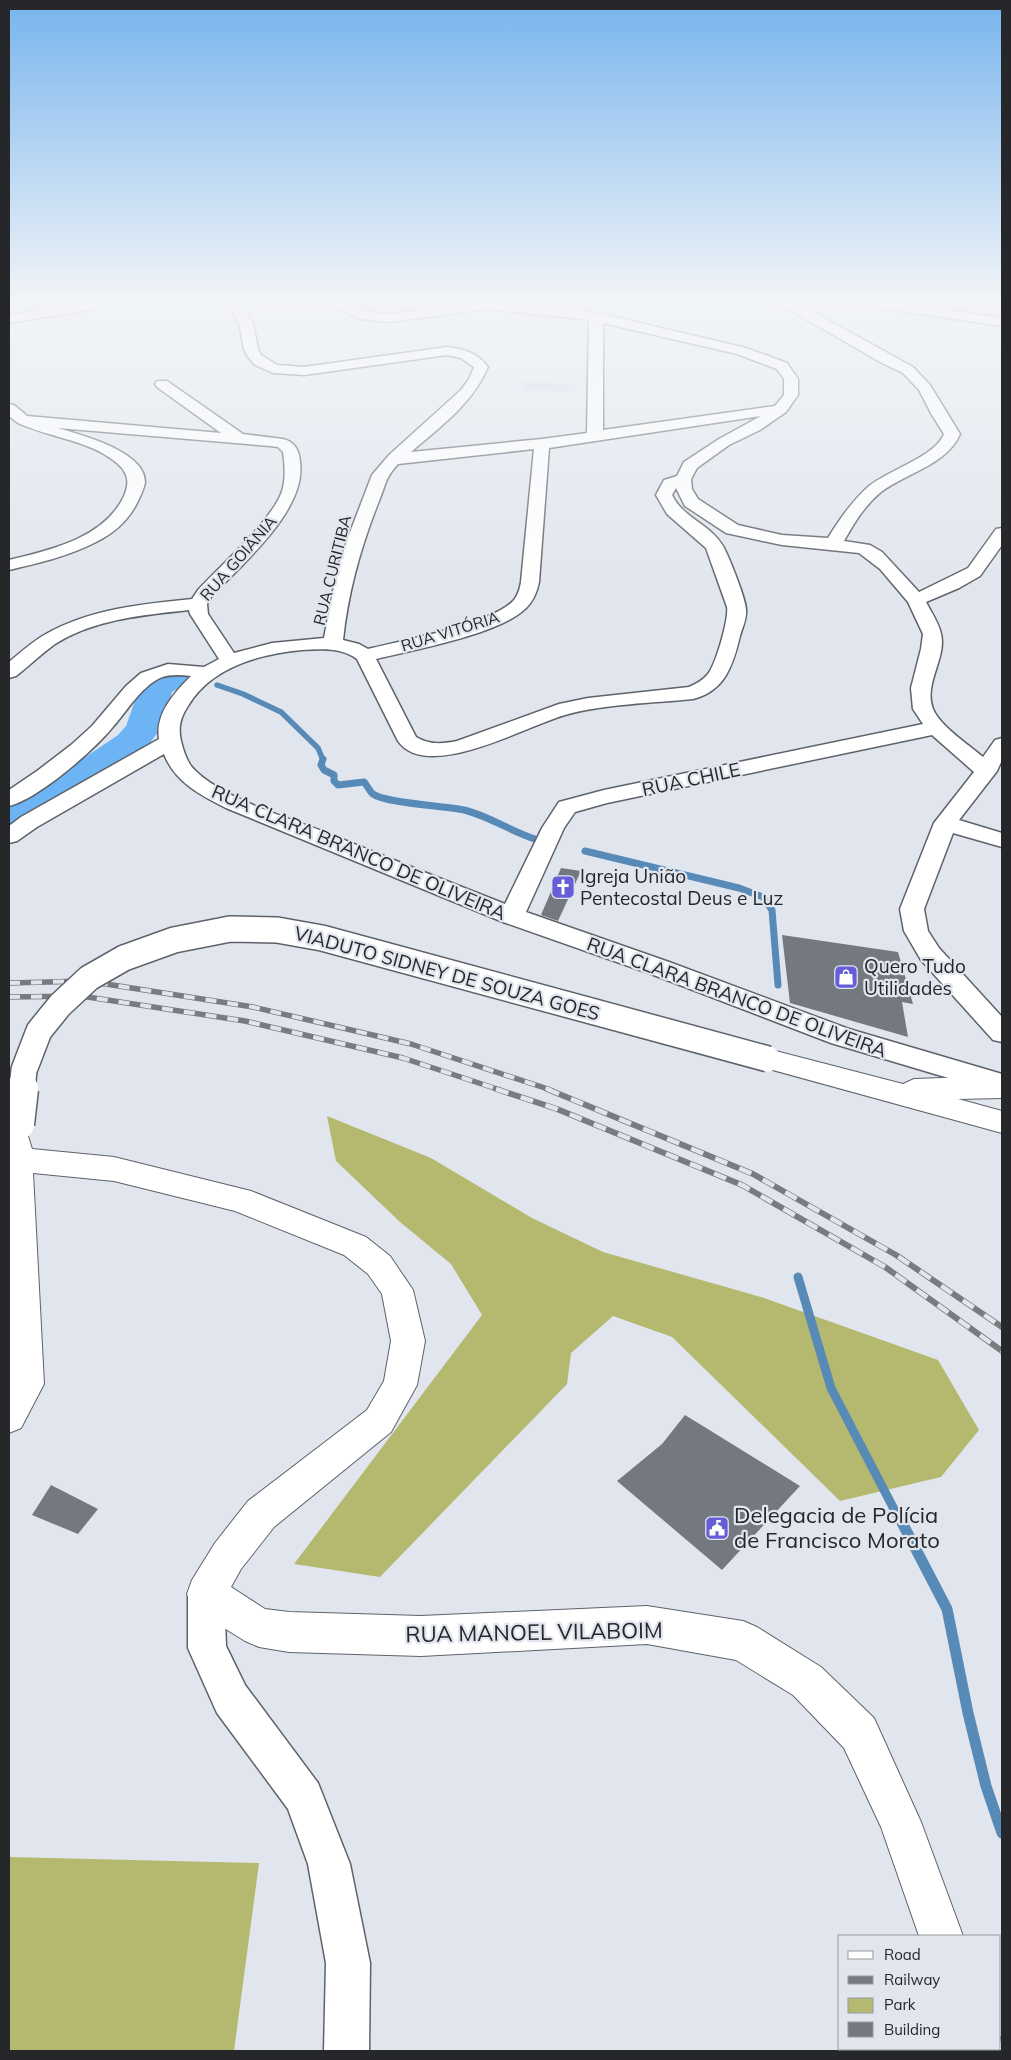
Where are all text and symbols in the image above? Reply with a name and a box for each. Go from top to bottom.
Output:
street label: RUA GOIÂNIA [196,511,281,605]
street label: RUA CURITIBA [309,513,355,627]
street label: RUA VITÓRIA [398,606,502,656]
street label: RUA CHILE [640,757,742,801]
street label: RUA CLARA BRANCO DE OLIVEIRA [208,779,510,925]
place label: Igreja União Pentecostal Deus e Luz [580,864,784,910]
church icon: Igreja União Pentecostal Deus e Luz [550,874,576,900]
street label: VIADUTO SIDNEY DE SOUZA GOES [292,921,602,1025]
street label: RUA CLARA BRANCO DE OLIVEIRA [584,931,890,1063]
place label: Quero Tudo Utilidades [864,954,966,1000]
shop icon: Quero Tudo Utilidades [833,964,859,990]
place label: Delegacia de Polícia de Francisco Morato [734,1501,940,1554]
public building icon: Delegacia de Polícia de Francisco Morato [704,1515,730,1541]
street label: RUA MANOEL VILABOIM [405,1616,663,1648]
legend [838,1935,1001,2050]
text: Road [884,1945,921,1964]
text: Railway [884,1970,940,1989]
text: Park [884,1995,916,2014]
text: Building [884,2020,940,2039]

